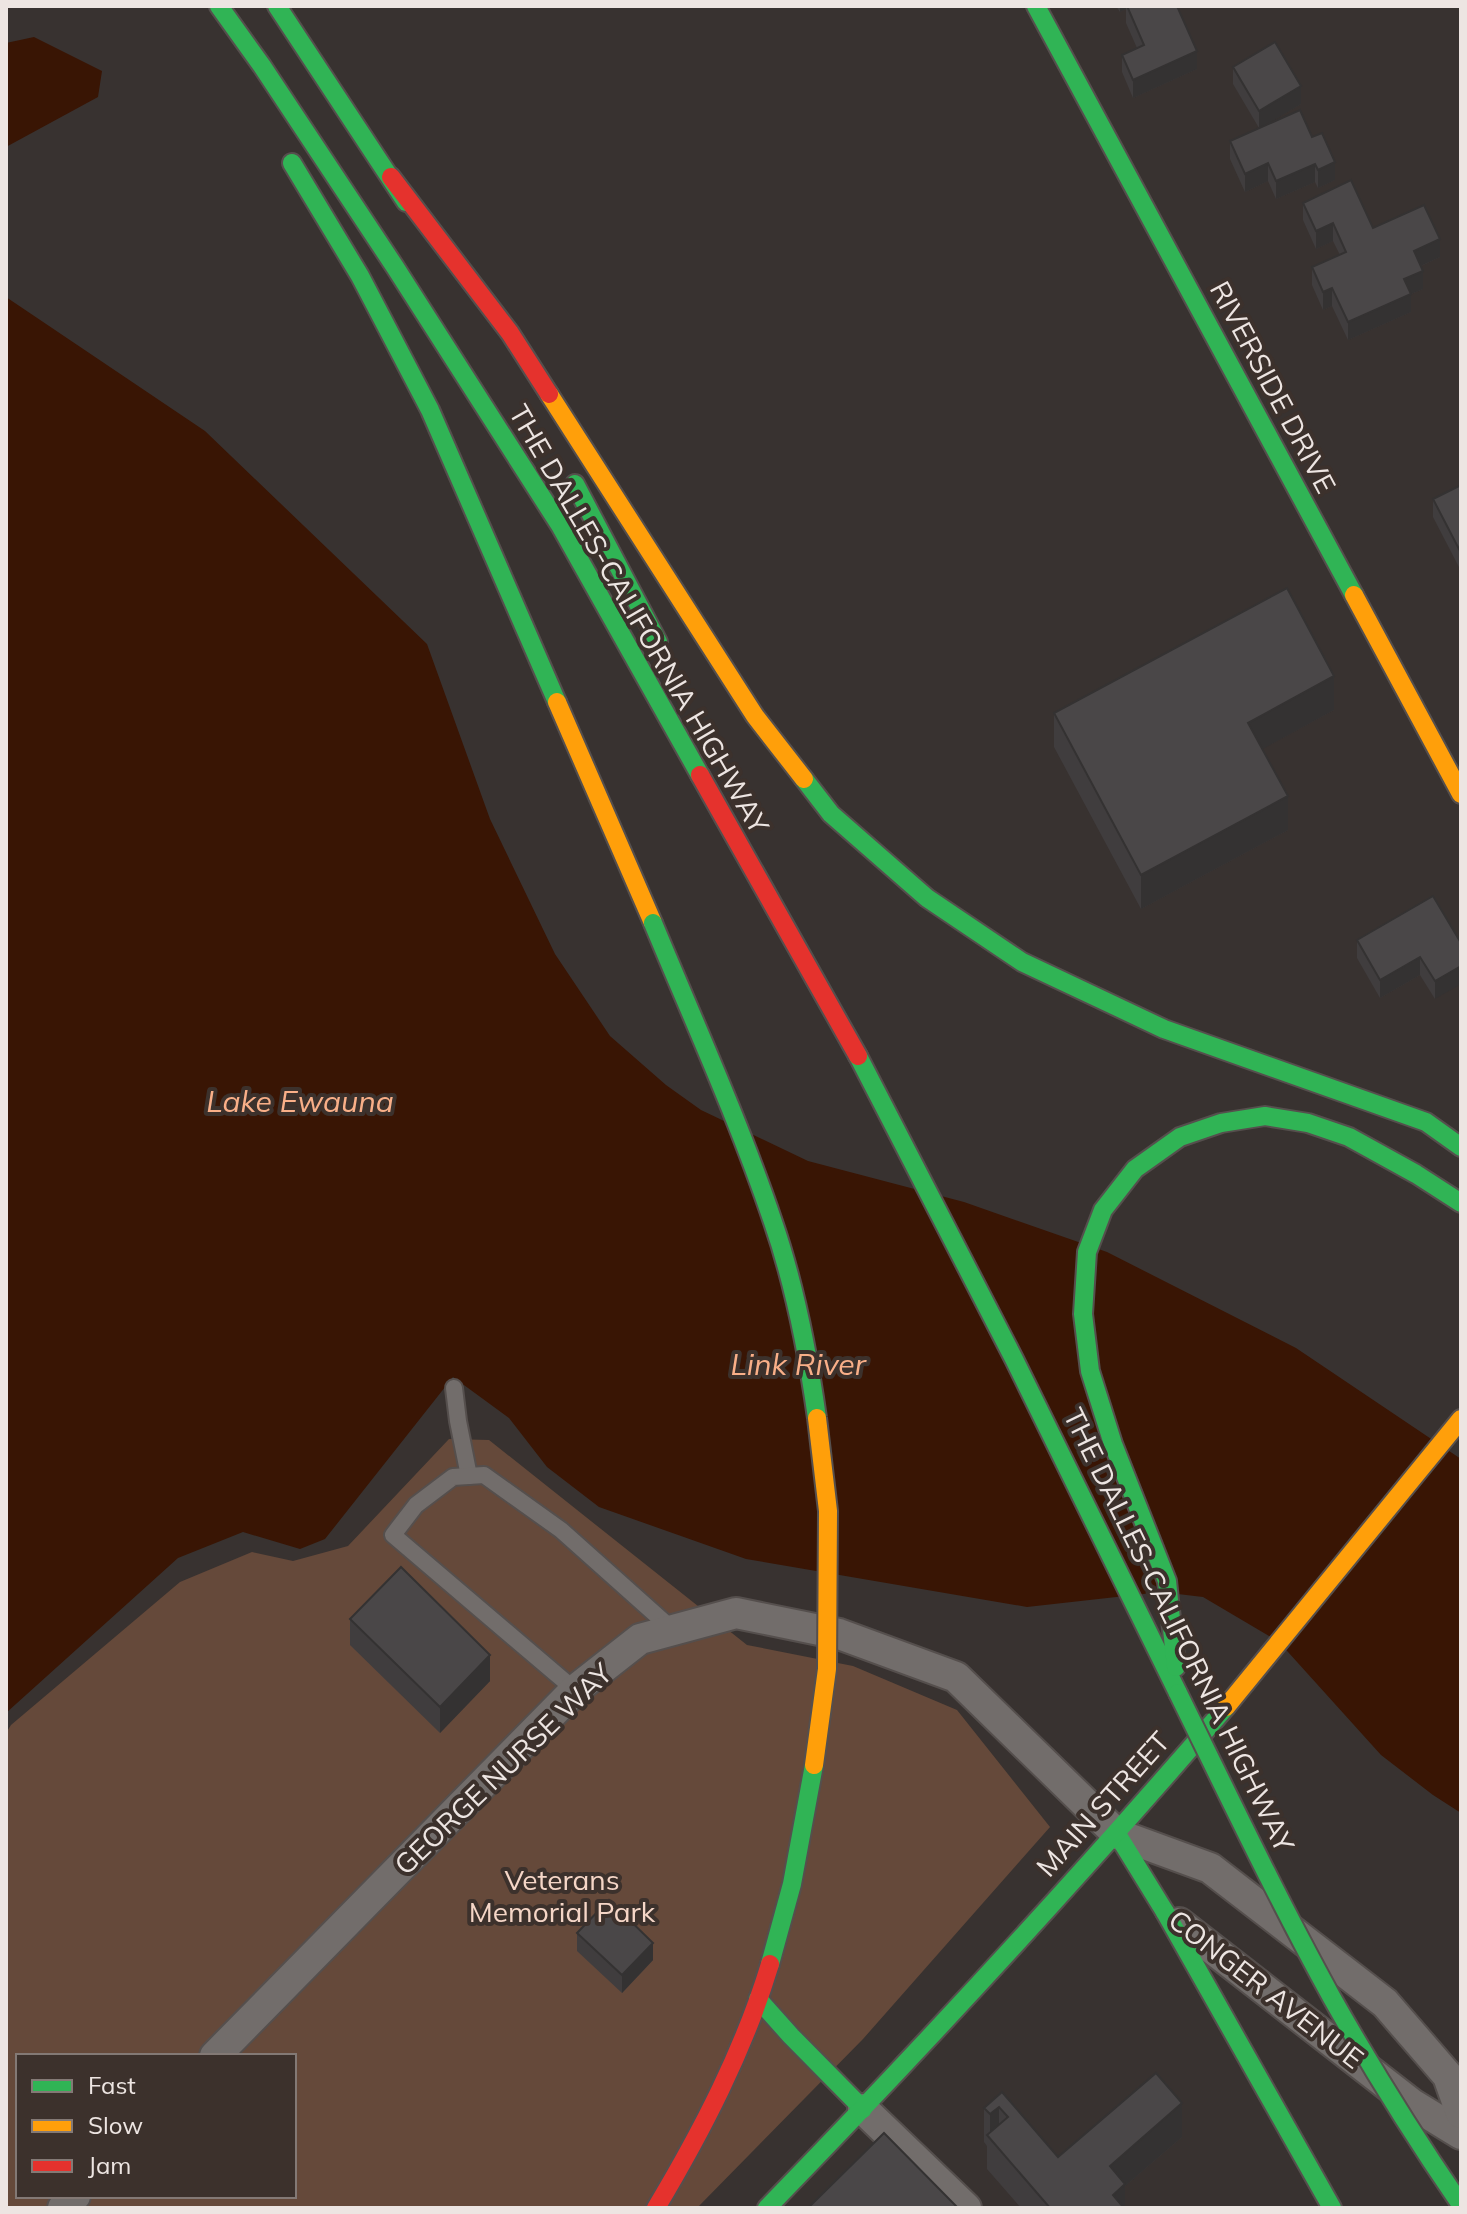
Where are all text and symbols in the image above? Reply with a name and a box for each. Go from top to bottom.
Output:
street label: RIVERSIDE DRIVE [1203,275,1344,499]
street label: THE DALLES-CALIFORNIA HIGHWAY [502,398,777,840]
water label: Lake Ewauna [206,1082,394,1120]
water label: Link River [730,1345,867,1383]
street label: THE DALLES-CALIFORNIA HIGHWAY [1056,1402,1303,1858]
street label: GEORGE NURSE WAY [386,1655,620,1882]
street label: MAIN STREET [1028,1724,1177,1883]
park label: Veterans Memorial Park [469,1862,656,1929]
street label: CONGER AVENUE [1162,1902,1371,2076]
legend [16,2054,296,2198]
text: Fast [88,2070,136,2100]
text: Slow [88,2110,143,2140]
text: Jam [88,2150,131,2180]

